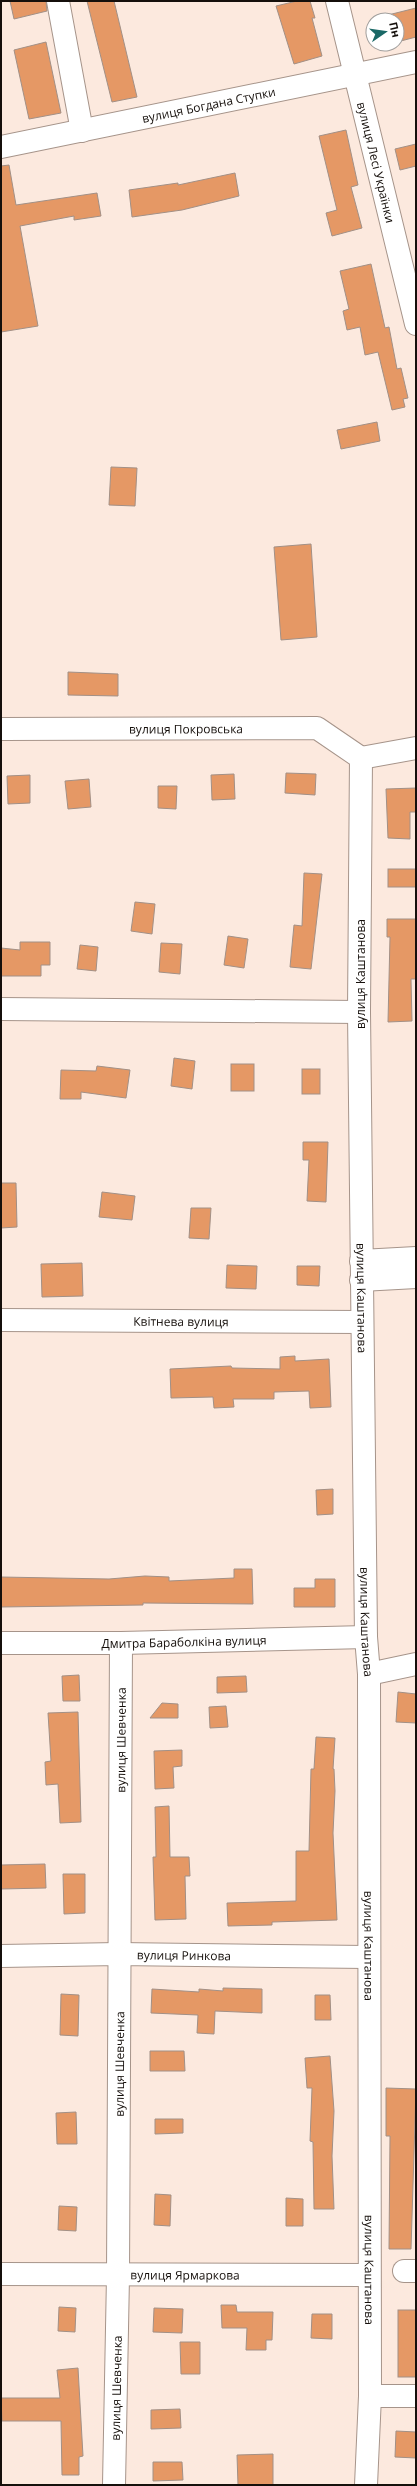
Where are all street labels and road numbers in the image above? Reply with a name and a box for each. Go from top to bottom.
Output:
street label: вулиця Богдана Ступки [140,82,277,126]
street label: вулиця Лесі Українки [353,100,399,224]
street label: вулиця Покровська [129,720,243,737]
street label: вулиця Каштанова [352,919,369,1029]
street label: вулиця Каштанова [353,1243,371,1353]
street label: Квітнева вулиця [133,1312,229,1330]
street label: вулиця Каштанова [357,1567,378,1678]
street label: Дмитра Бараболкіна вулиця [102,1631,267,1652]
street label: вулиця Шевченка [112,1687,129,1793]
street label: вулиця Каштанова [361,1891,378,2001]
street label: вулиця Ринкова [137,1946,231,1964]
street label: вулиця Шевченка [110,2011,128,2117]
street label: вулиця Каштанова [361,2215,378,2325]
street label: вулиця Ярмаркова [130,2266,240,2283]
street label: вулиця Шевченка [106,2335,125,2441]

